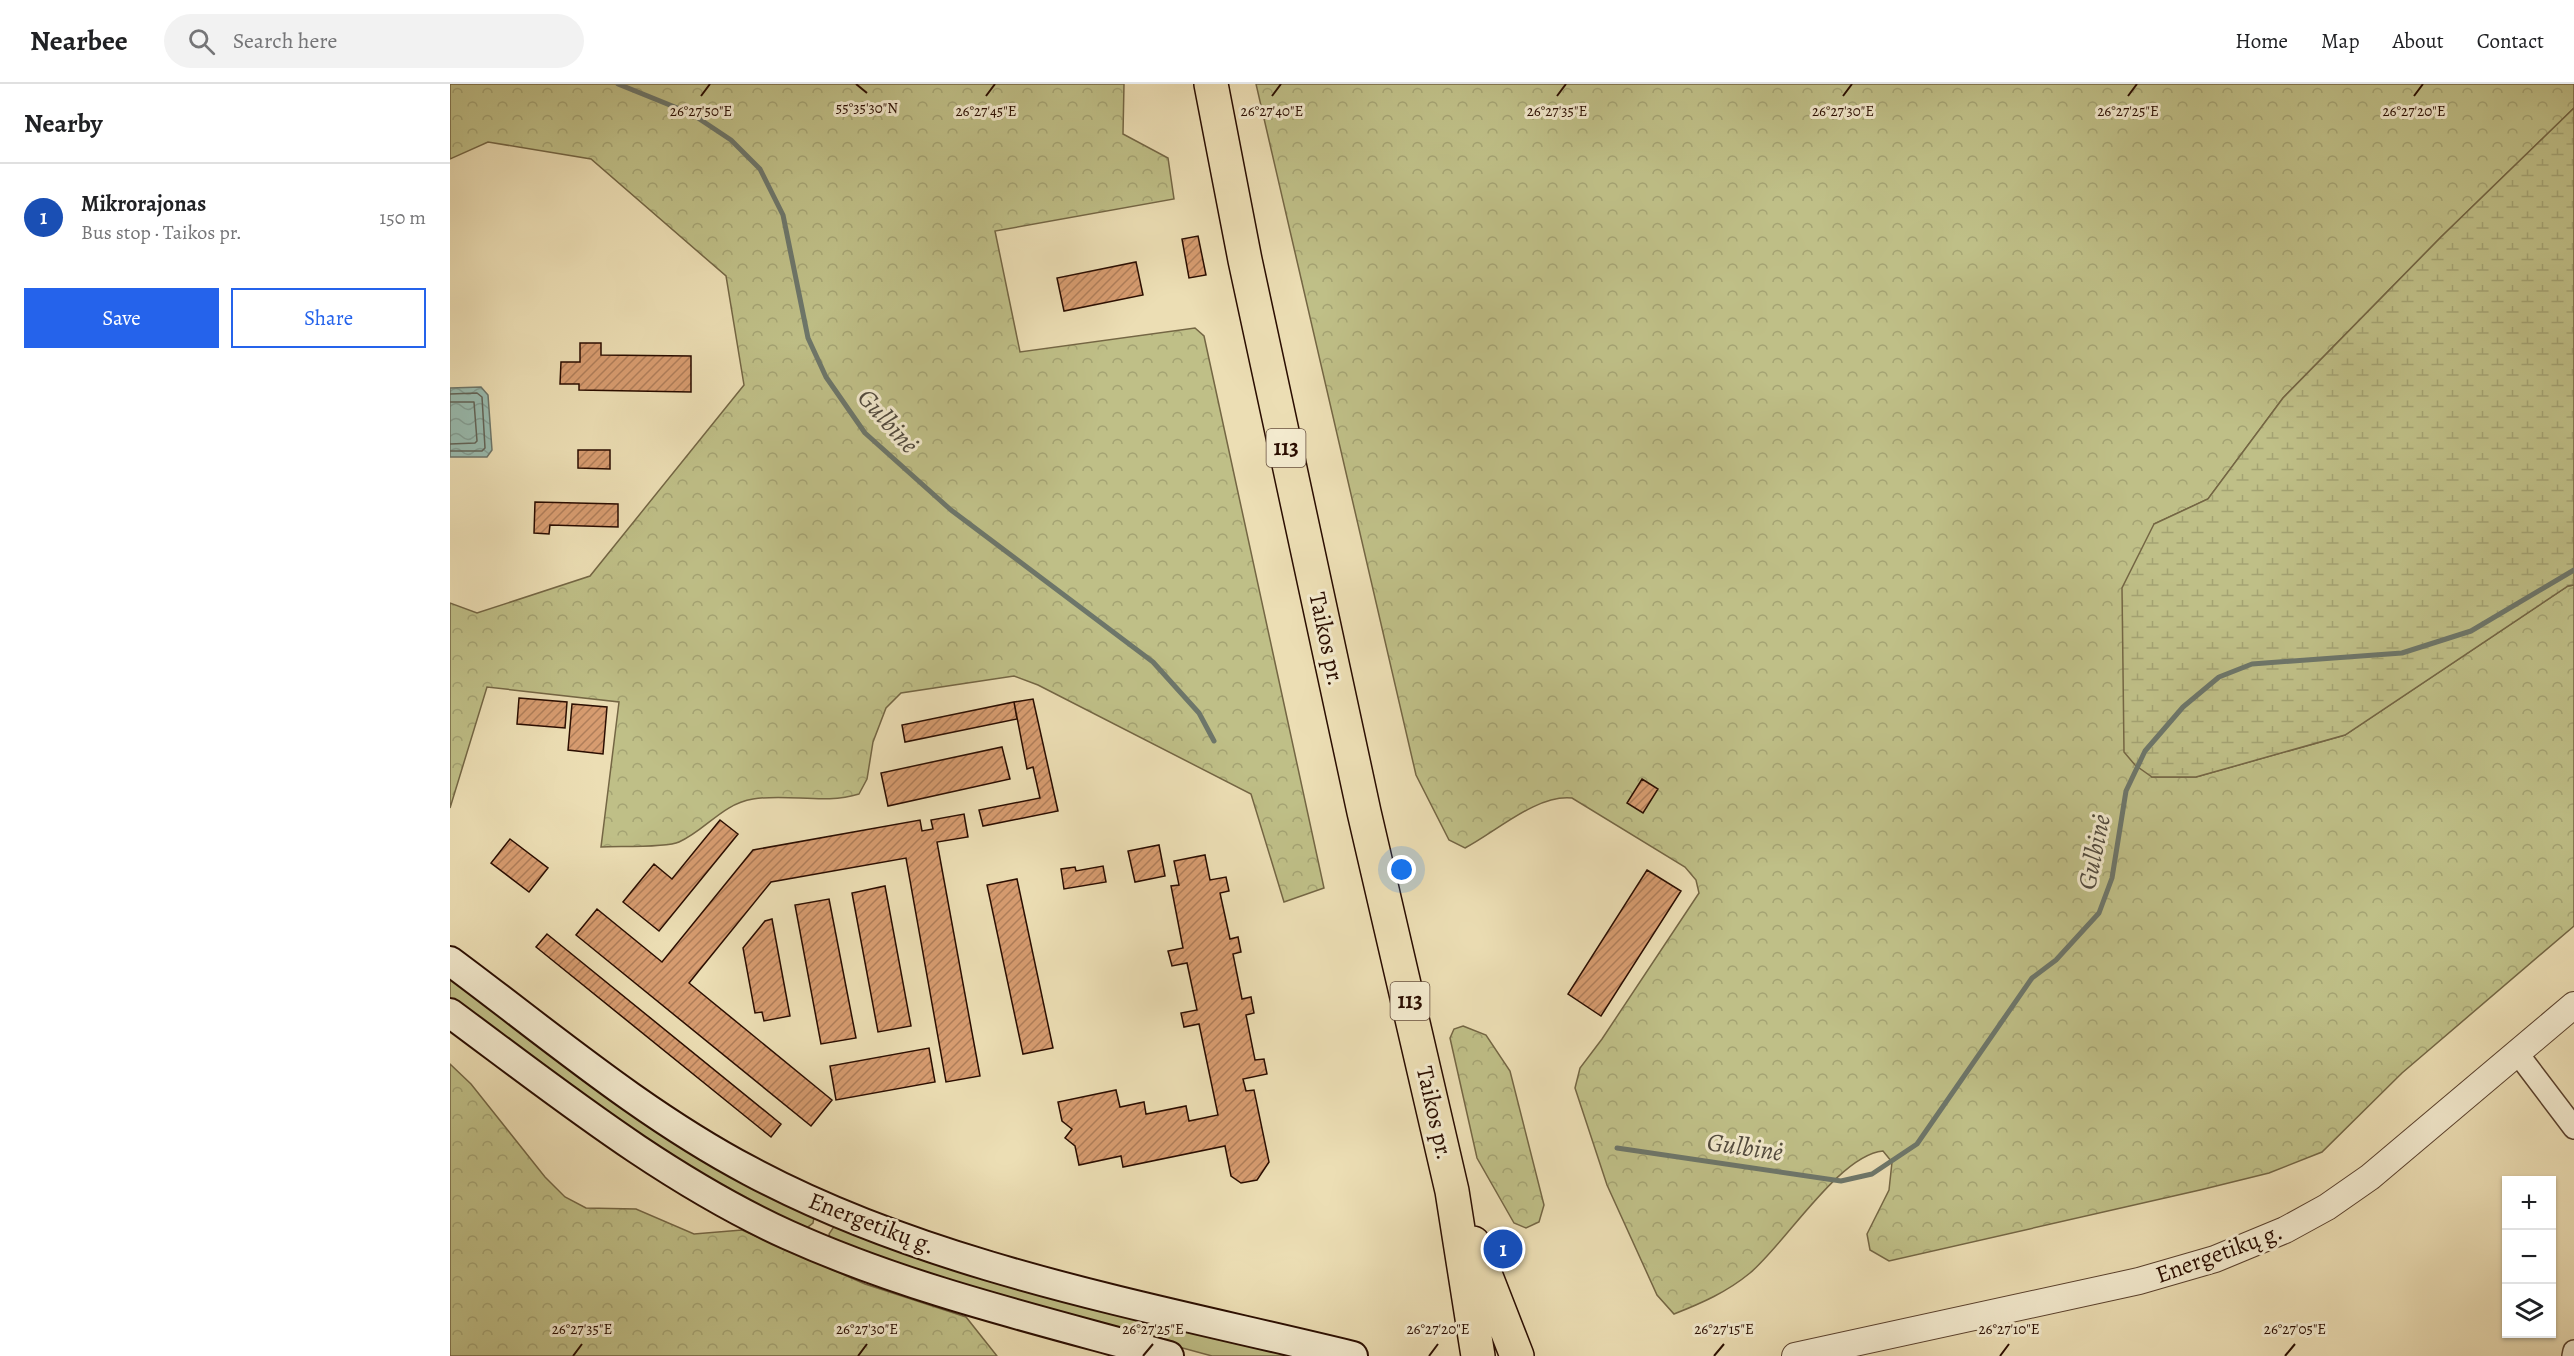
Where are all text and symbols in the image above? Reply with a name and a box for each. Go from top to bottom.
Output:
search box [164,14,584,68]
text: Nearbee [30,22,128,60]
icon: search [185,25,218,58]
text: Search here [233,26,337,56]
text: Home [2235,27,2288,55]
text: Map [2321,27,2359,55]
text: About [2392,27,2444,55]
text: Contact [2477,27,2544,55]
text: 55°35'30"N [836,98,898,118]
text: 26°27'50"E [670,101,732,121]
text: 26°27'45"E [955,101,1017,121]
text: 26°27'40"E [1241,101,1303,121]
text: 26°27'35"E [1527,101,1587,121]
text: 26°27'30"E [1812,101,1874,121]
text: 26°27'25"E [2097,101,2159,121]
text: 26°27'20"E [2382,101,2446,121]
text: Nearby [24,106,103,141]
text: Mikrorajonas [81,189,206,219]
text: 1 [40,204,47,231]
text: 150 m [379,204,426,231]
text: Bus stop · Taikos pr. [81,219,242,246]
button: Save [24,288,219,348]
button: Share [231,288,426,348]
water label: Gulbinė [849,381,927,461]
road number: 113 [1266,429,1306,467]
street label: Taikos pr. [1301,589,1353,689]
water label: Gulbinė [2069,811,2119,893]
your location [1387,855,1416,884]
road number: 113 [1390,982,1430,1020]
street label: Taikos pr. [1409,1063,1461,1163]
water label: Gulbinė [1705,1124,1785,1170]
map controls [2502,1176,2556,1338]
button: + [2502,1176,2556,1230]
street label: Energetikų g. [804,1184,940,1262]
street label: Energetikų g. [2151,1215,2287,1291]
pin: 1 [1484,1226,1522,1272]
button: − [2502,1230,2556,1284]
button: layers [2502,1284,2556,1338]
text: 26°27'35"E [552,1319,612,1339]
text: 26°27'30"E [836,1319,898,1339]
text: 26°27'25"E [1122,1319,1184,1339]
text: 26°27'20"E [1406,1319,1470,1339]
text: 26°27'15"E [1694,1319,1754,1339]
text: 26°27'10"E [1978,1319,2040,1339]
text: 26°27'05"E [2264,1319,2326,1339]

